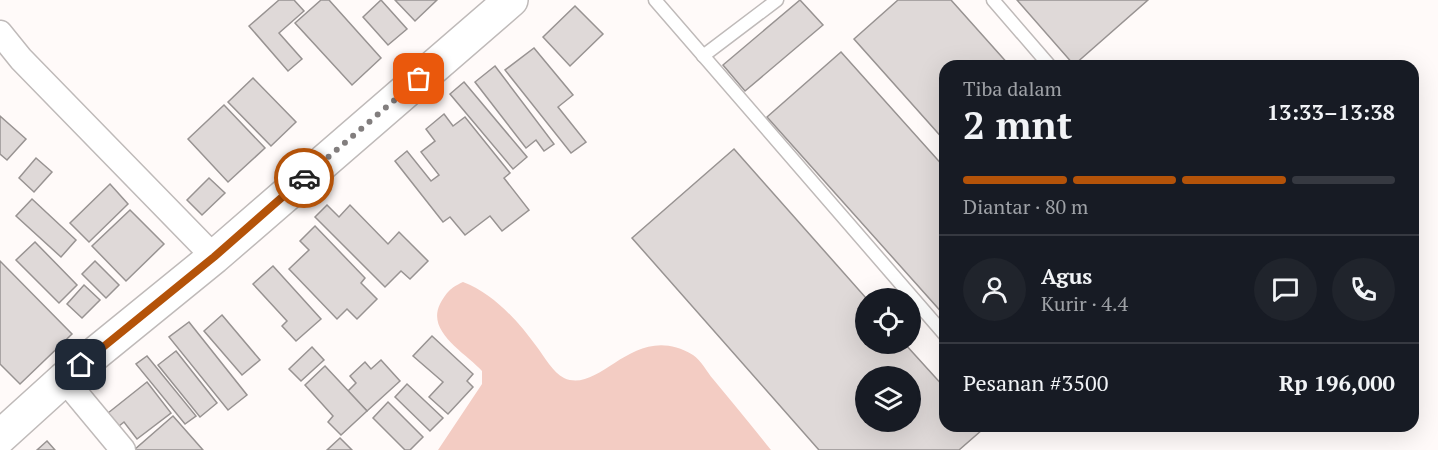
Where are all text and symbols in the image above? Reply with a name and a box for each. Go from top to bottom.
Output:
pin [393,53,444,104]
icon: bag [402,62,435,95]
text: Tiba dalam [963,75,1062,102]
text: 13:33–13:38 [1267,97,1395,126]
text: 2 mnt [963,98,1072,150]
courier [274,148,334,208]
icon: car [288,162,321,195]
text: Diantar · 80 m [963,193,1088,220]
button: person [963,258,1026,321]
button: chat [1254,258,1317,321]
button: phone [1332,258,1395,321]
text: Agus [1041,261,1092,290]
map controls [855,288,921,432]
button: locate [855,288,921,354]
text: Kurir · 4.4 [1041,290,1128,317]
pin [55,339,106,390]
icon: home [64,348,97,381]
button: layers [855,366,921,432]
text: Pesanan #3500 [963,368,1108,397]
text: Rp 196,000 [1279,368,1395,397]

